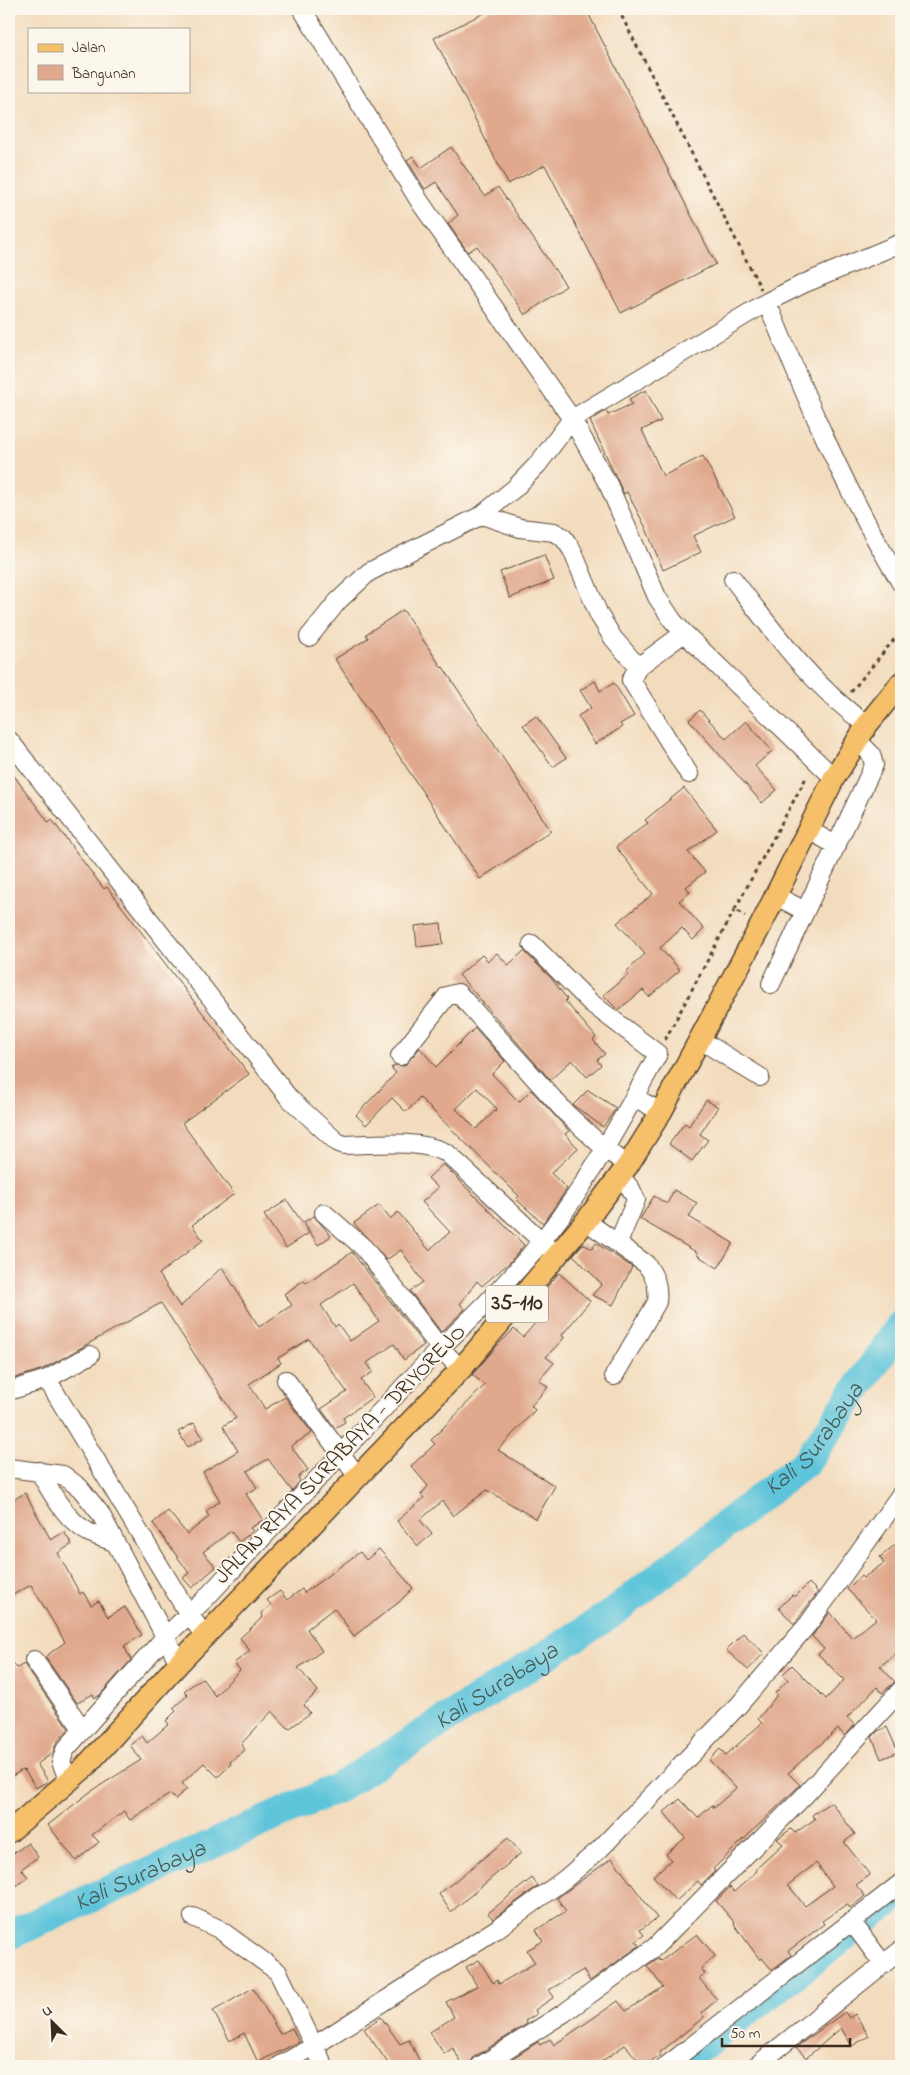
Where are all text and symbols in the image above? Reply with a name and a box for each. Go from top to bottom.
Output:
legend [28,28,190,92]
text: Jalan [72,37,105,59]
text: Bangunan [71,63,136,86]
road number: 35-110 [486,1286,548,1322]
street label: JALAN RAYA SURABAYA - DRIYOREJO [208,1318,474,1592]
water label: Kali Surabaya [758,1375,874,1505]
water label: Kali Surabaya [428,1634,567,1739]
water label: Kali Surabaya [69,1831,213,1921]
north arrow [28,1998,78,2048]
text: U [39,2000,56,2023]
scale bar [722,2015,850,2047]
text: 50 m [730,2023,761,2045]

